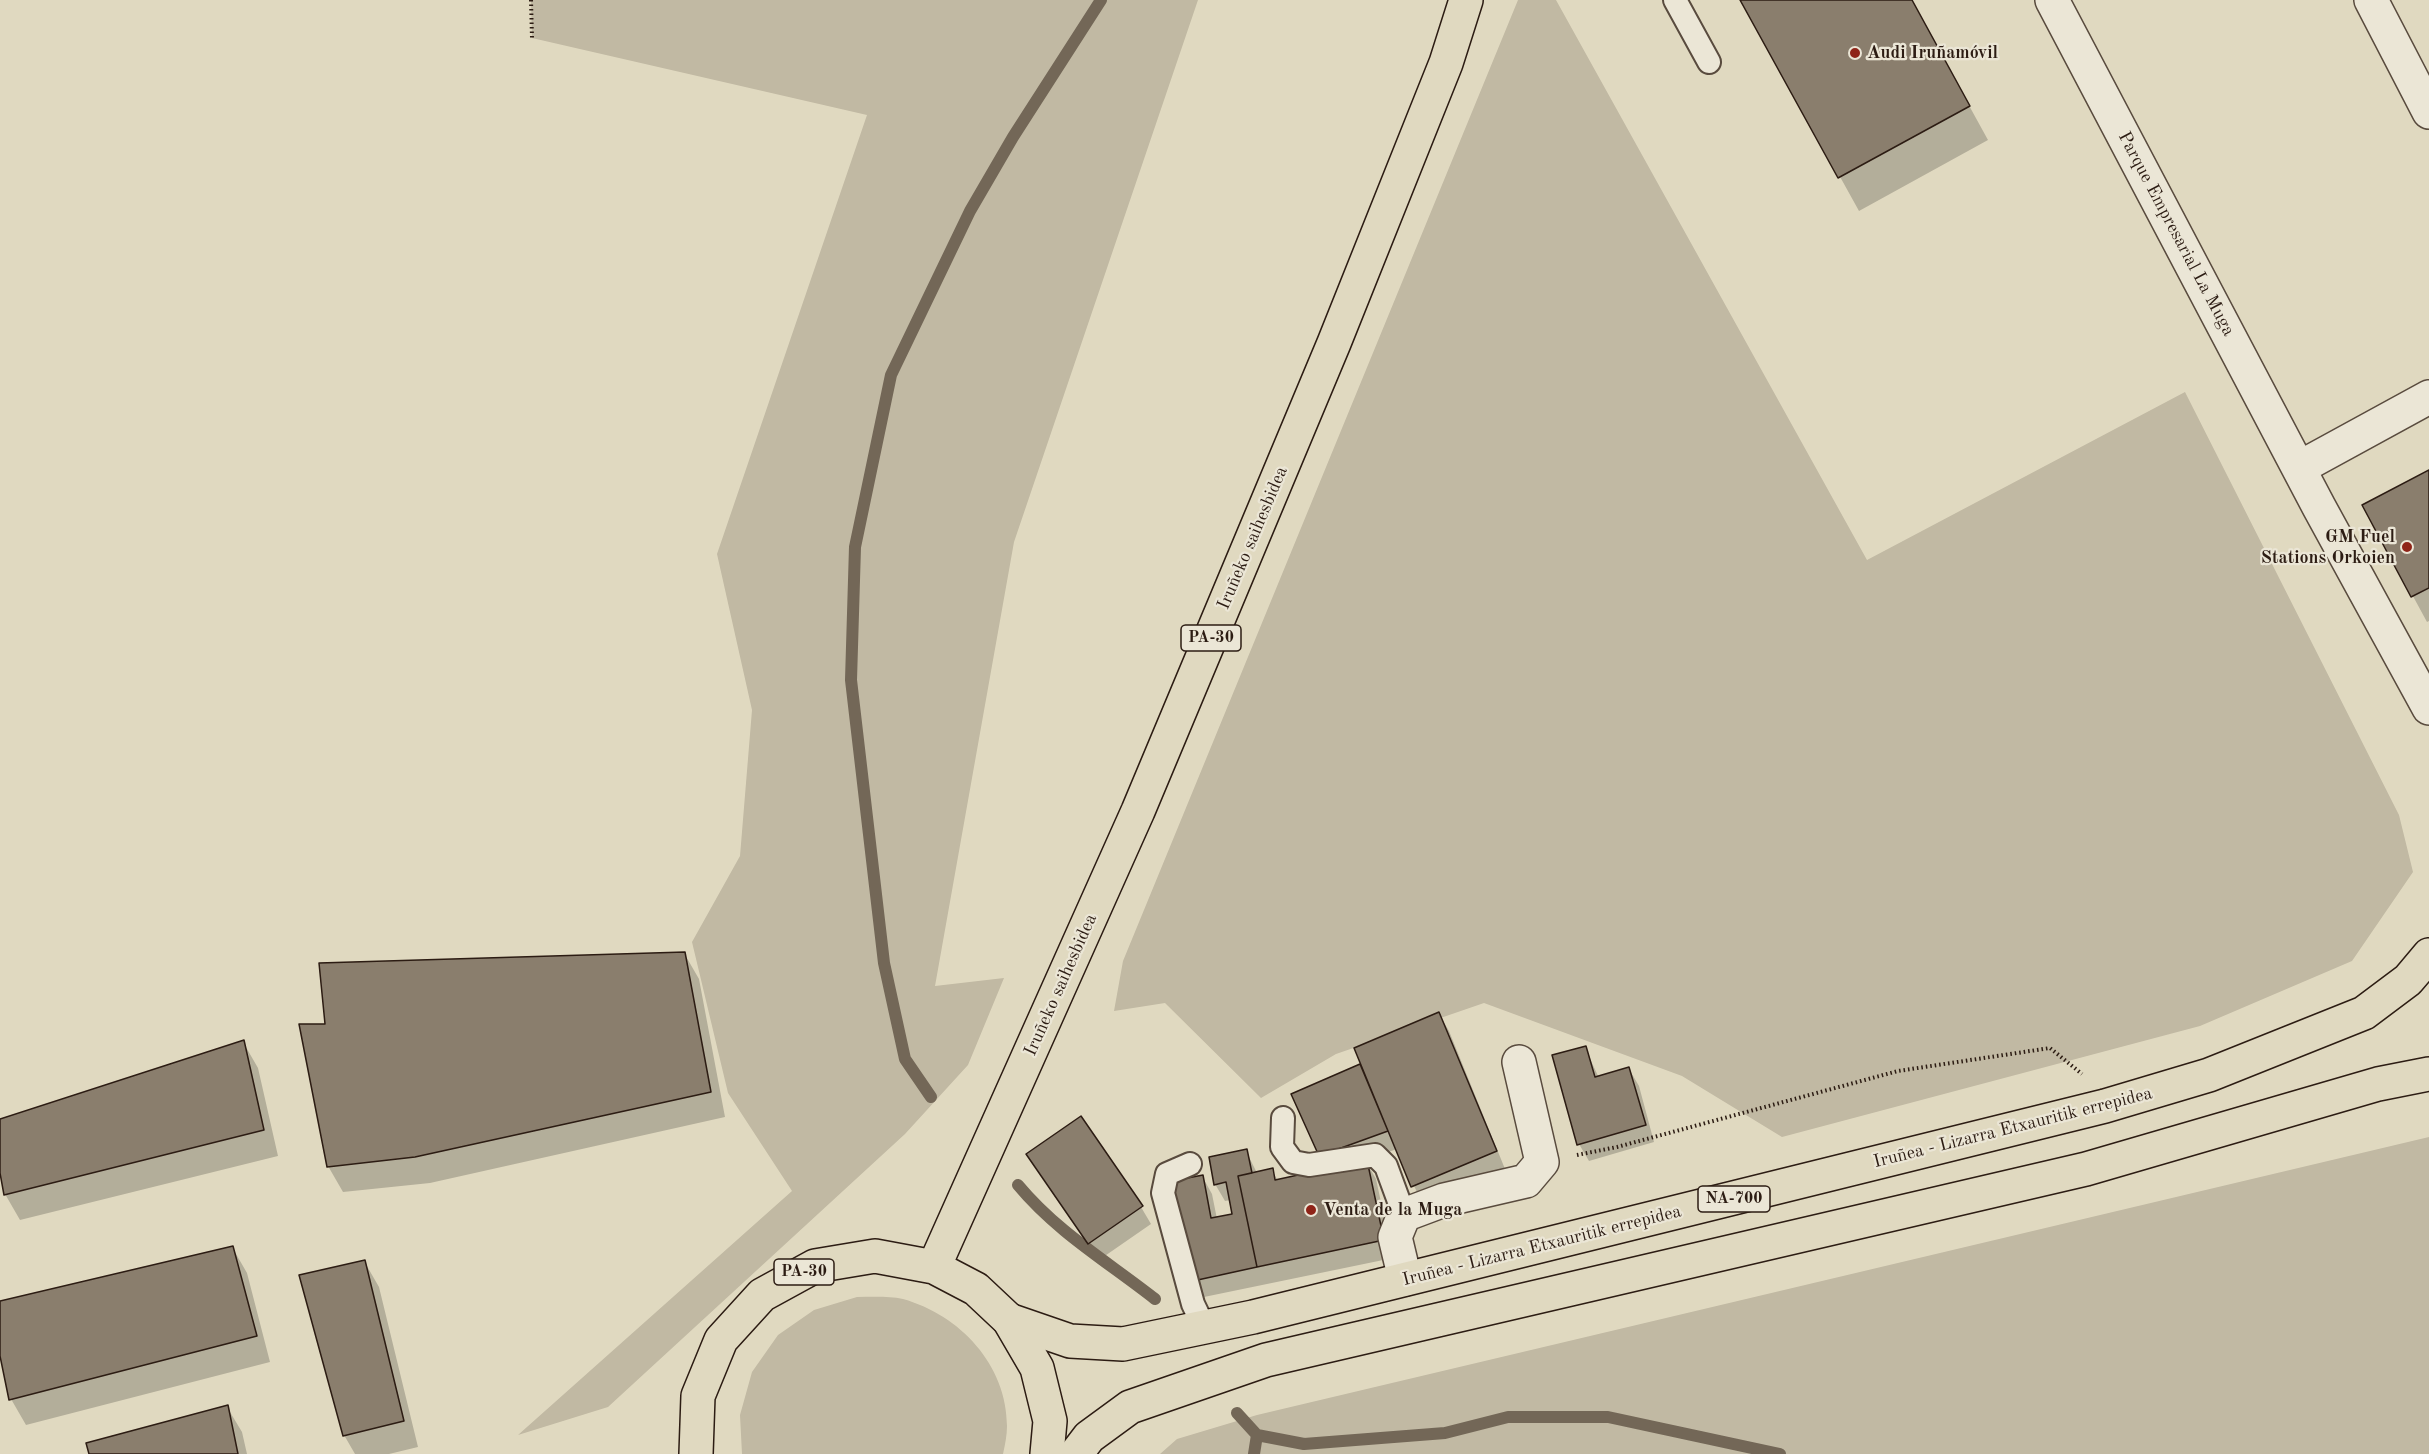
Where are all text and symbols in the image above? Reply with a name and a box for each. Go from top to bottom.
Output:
place label: Audi Iruñamóvil [1867,42,1998,64]
marker: Audi Iruñamóvil [1848,46,1862,60]
street label: Parque Empresarial La Muga [2113,128,2239,340]
street label: Iruñeko saihesbidea [1213,463,1293,613]
place label: GM Fuel Stations Orkoien [2261,526,2395,568]
marker: GM Fuel Stations Orkoien [2400,540,2414,554]
road number: PA-30 [1181,625,1241,651]
street label: Iruñeko saihesbidea [1020,910,1102,1060]
street label: Iruñea - Lizarra Etxauritik errepidea [1871,1083,2155,1173]
road number: NA-700 [1698,1186,1770,1212]
place label: Venta de la Muga [1323,1199,1462,1221]
street label: Iruñea - Lizarra Etxauritik errepidea [1400,1201,1684,1291]
marker: Venta de la Muga [1304,1203,1318,1217]
road number: PA-30 [774,1259,834,1285]

